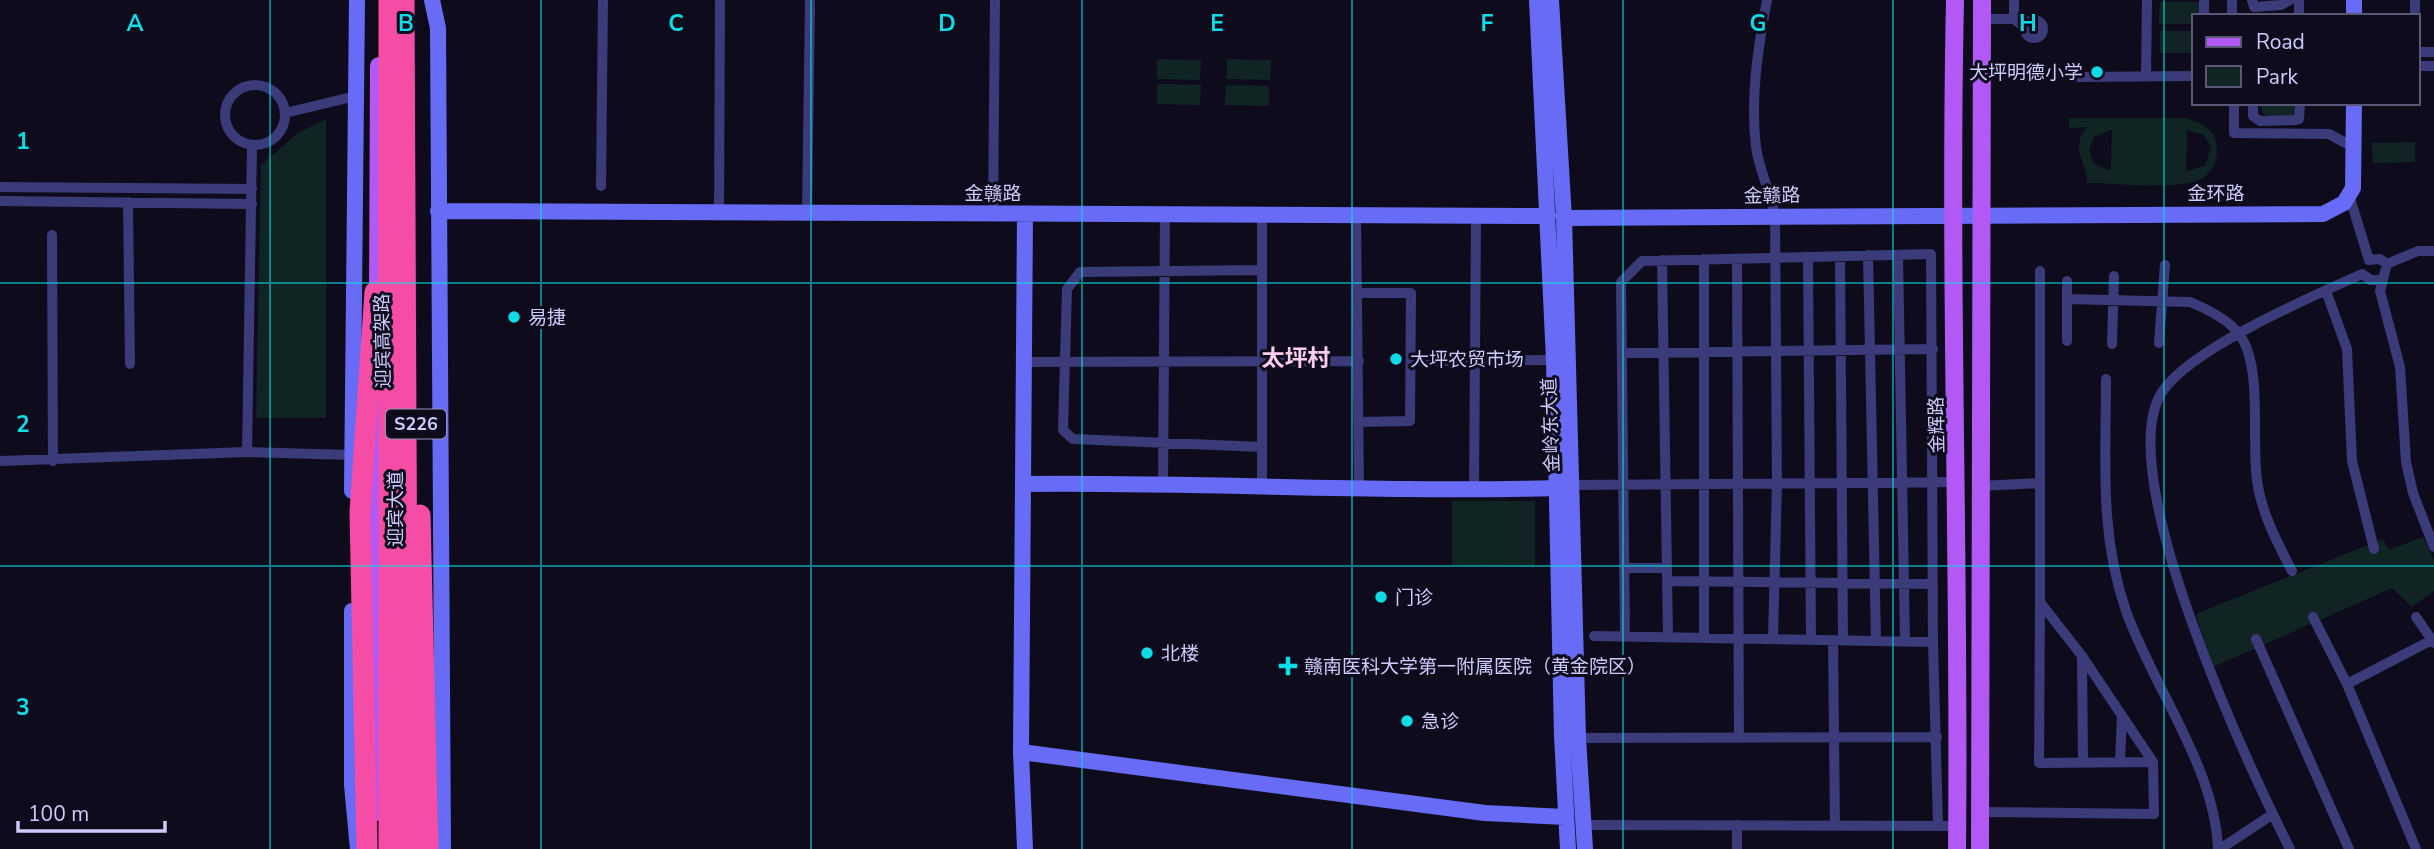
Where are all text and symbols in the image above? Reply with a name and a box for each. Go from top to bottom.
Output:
text: A [126,8,144,39]
text: B [398,8,414,39]
text: C [668,8,684,39]
text: D [938,8,956,39]
text: E [1210,8,1224,39]
text: F [1481,8,1494,39]
text: G [1750,8,1766,39]
text: H [2019,8,2037,39]
legend [2192,14,2420,105]
text: Road [2256,28,2305,56]
place label: 大坪明德小学 [1969,60,2083,86]
text: Park [2256,63,2298,91]
marker: 大坪明德小学 [2089,64,2105,80]
text: 1 [16,126,30,157]
street label: 金赣路 [964,181,1022,207]
street label: 金环路 [2187,181,2245,207]
street label: 金赣路 [1743,183,1801,209]
street label: 迎宾高架路 [369,293,397,389]
place label: 易捷 [528,305,566,331]
marker: 易捷 [506,309,522,325]
district label: 太坪村 [1262,343,1331,374]
place label: 大坪农贸市场 [1410,347,1524,373]
marker: 大坪农贸市场 [1388,351,1404,367]
street label: 金岭东大道 [1536,377,1566,473]
street label: 金辉路 [1924,396,1950,454]
text: 2 [16,409,30,440]
road number: S226 [386,410,446,438]
street label: 迎宾大道 [383,471,409,547]
place label: 门诊 [1395,585,1433,611]
marker: 门诊 [1373,589,1389,605]
place label: 北楼 [1161,641,1199,667]
marker: 北楼 [1139,645,1155,661]
place label: 赣南医科大学第一附属医院（黄金院区） [1304,654,1646,680]
marker: 赣南医科大学第一附属医院（黄金院区） [1278,656,1298,676]
text: 3 [16,692,30,723]
place label: 急诊 [1421,709,1459,735]
marker: 急诊 [1399,713,1415,729]
scale bar [18,790,164,834]
text: 100 m [28,800,89,828]

